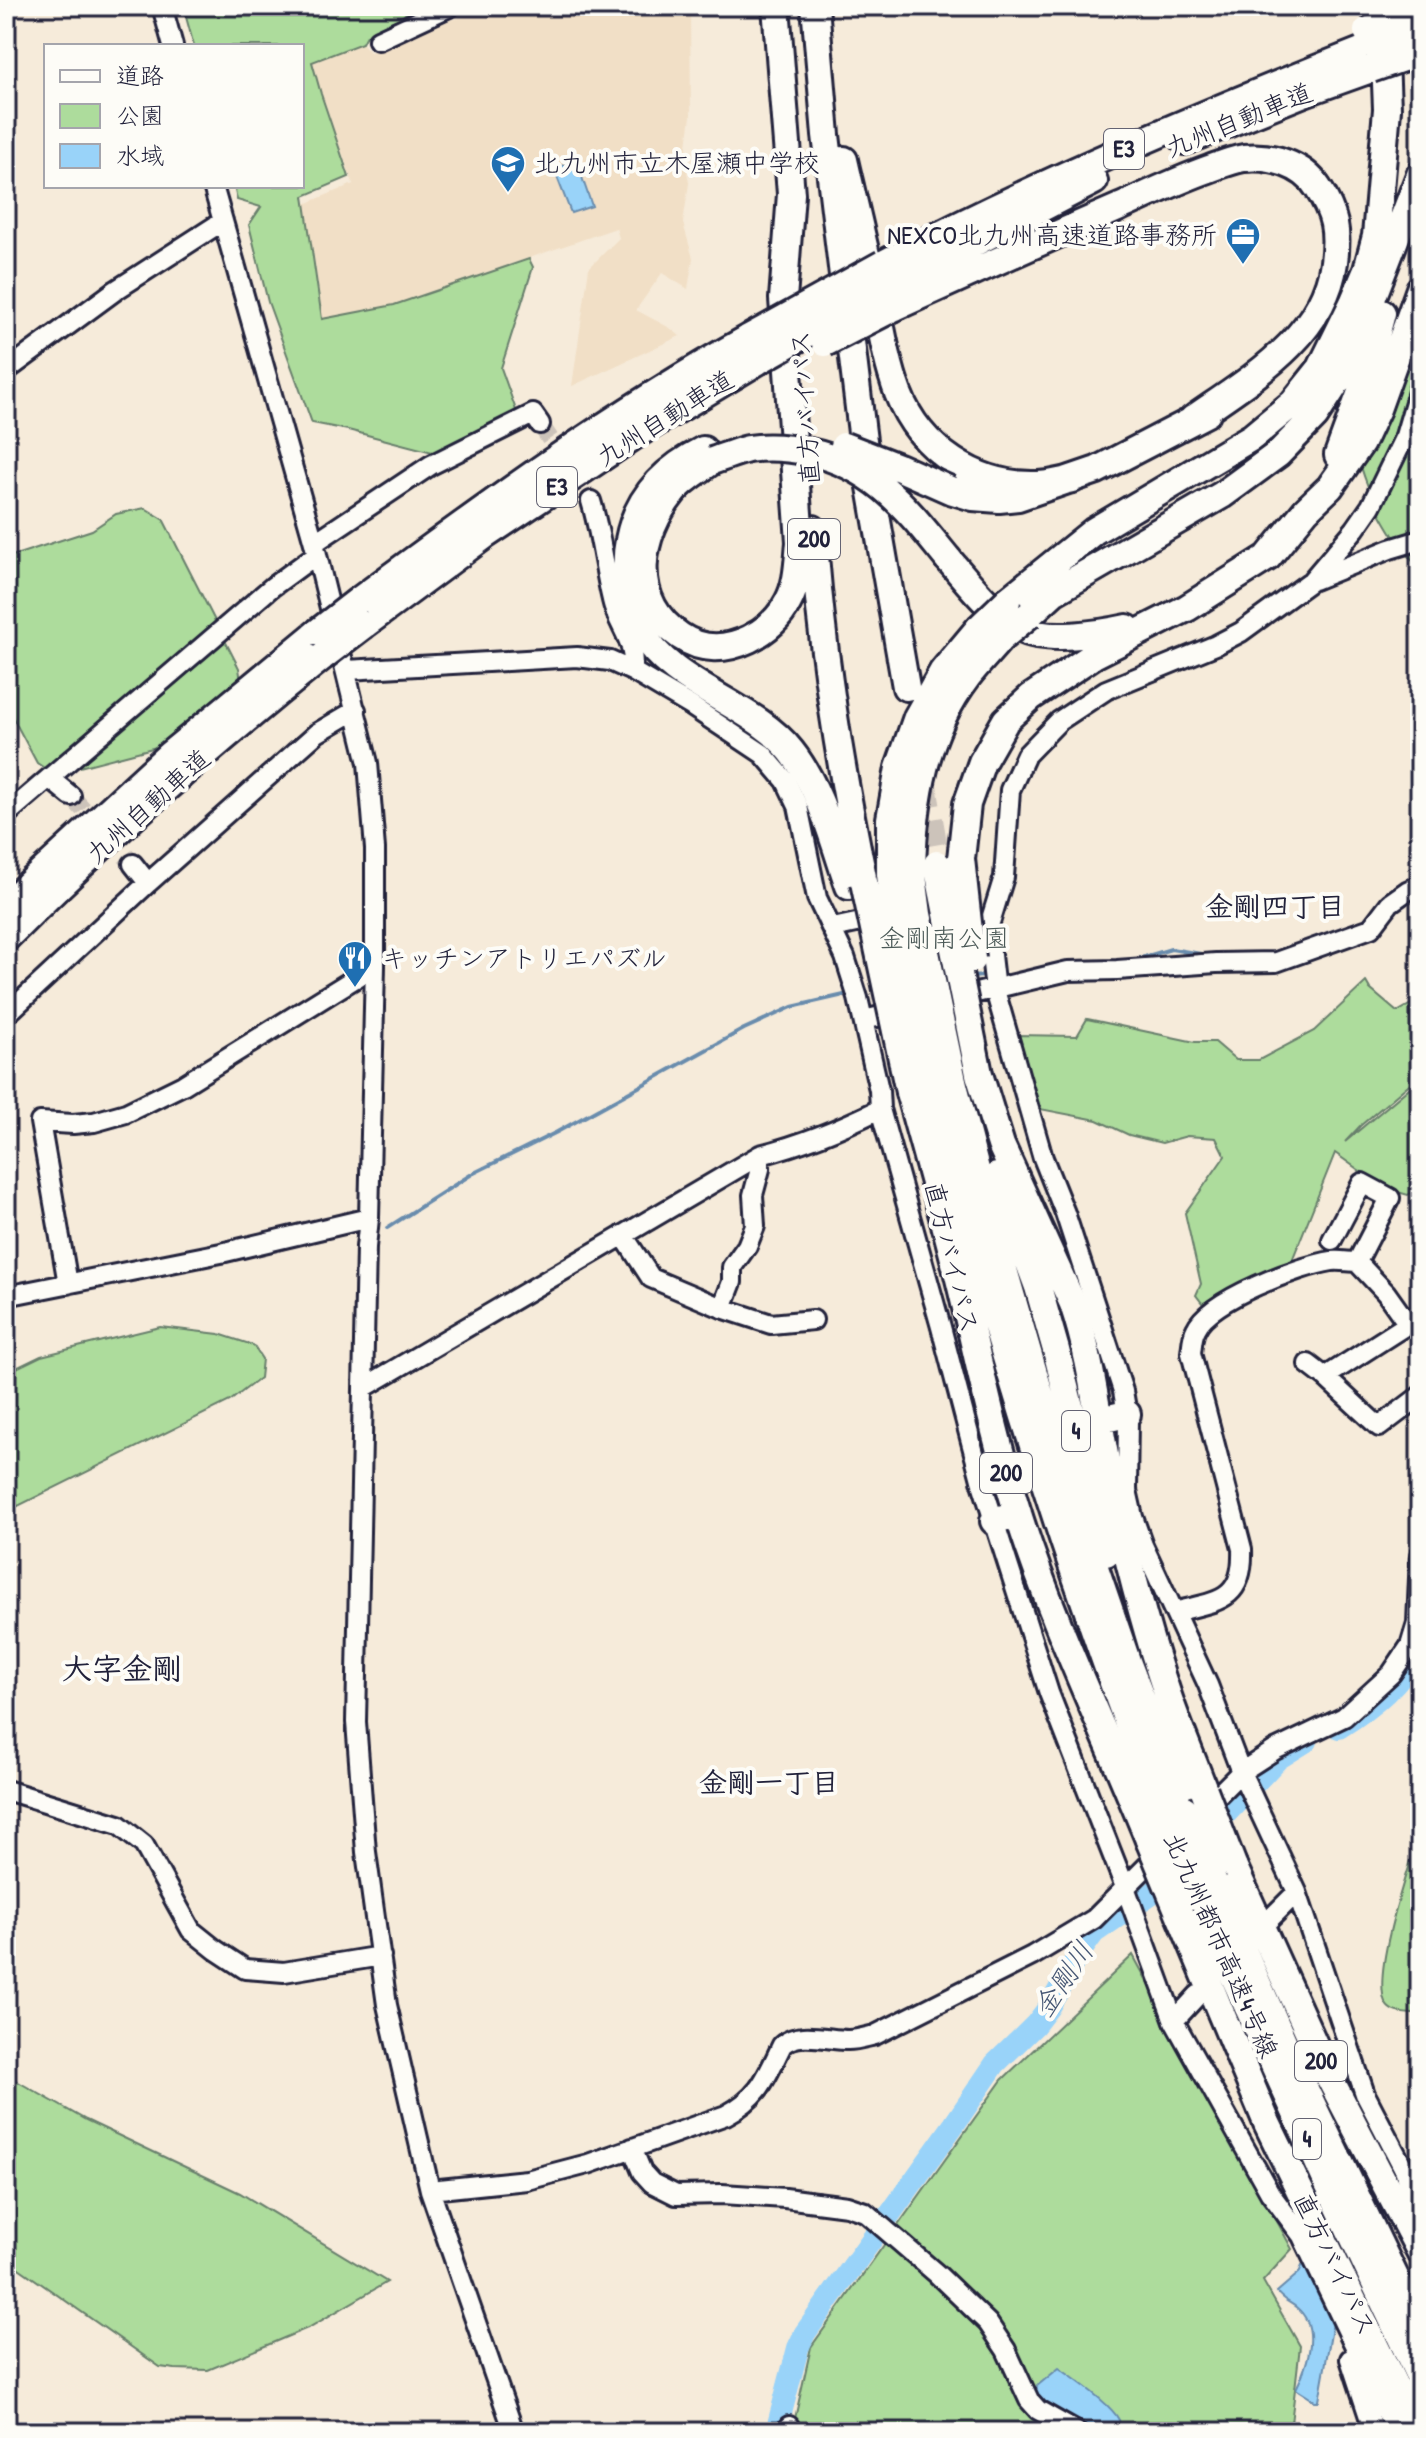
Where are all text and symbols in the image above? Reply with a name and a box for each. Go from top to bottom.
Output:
legend [44,44,304,188]
text: 道路 [116,59,164,91]
street label: 九州自動車道 [1160,74,1318,165]
text: 公園 [116,99,164,131]
road number: E3 [1104,129,1144,169]
text: 水域 [116,139,164,171]
school or university icon: 北九州市立木屋瀬中学校 [489,144,527,194]
place label: 北九州市立木屋瀬中学校 [534,145,820,180]
office icon: NEXCO北九州高速道路事務所 [1224,216,1262,266]
place label: NEXCO北九州高速道路事務所 [887,217,1217,252]
street label: 直方バイパス [782,329,827,487]
street label: 九州自動車道 [589,361,740,474]
road number: E3 [537,467,577,507]
road number: 200 [788,519,840,559]
street label: 九州自動車道 [78,740,217,871]
district label: 金剛四丁目 [1205,887,1345,925]
park label: 金剛南公園 [879,920,1009,955]
restaurant icon: キッチンアトリエパズル [336,939,374,989]
place label: キッチンアトリエパズル [381,940,667,975]
street label: 直方バイパス [917,1177,988,1337]
road number: 4 [1062,1411,1090,1451]
road number: 200 [980,1453,1032,1493]
district label: 大字金剛 [62,1648,182,1688]
district label: 金剛一丁目 [699,1763,839,1801]
street label: 北九州都市高速4号線 [1156,1826,1287,2063]
water label: 金剛川 [1024,1934,1102,2024]
road number: 200 [1295,2041,1347,2081]
road number: 4 [1293,2119,1321,2159]
street label: 直方バイパス [1286,2186,1385,2341]

